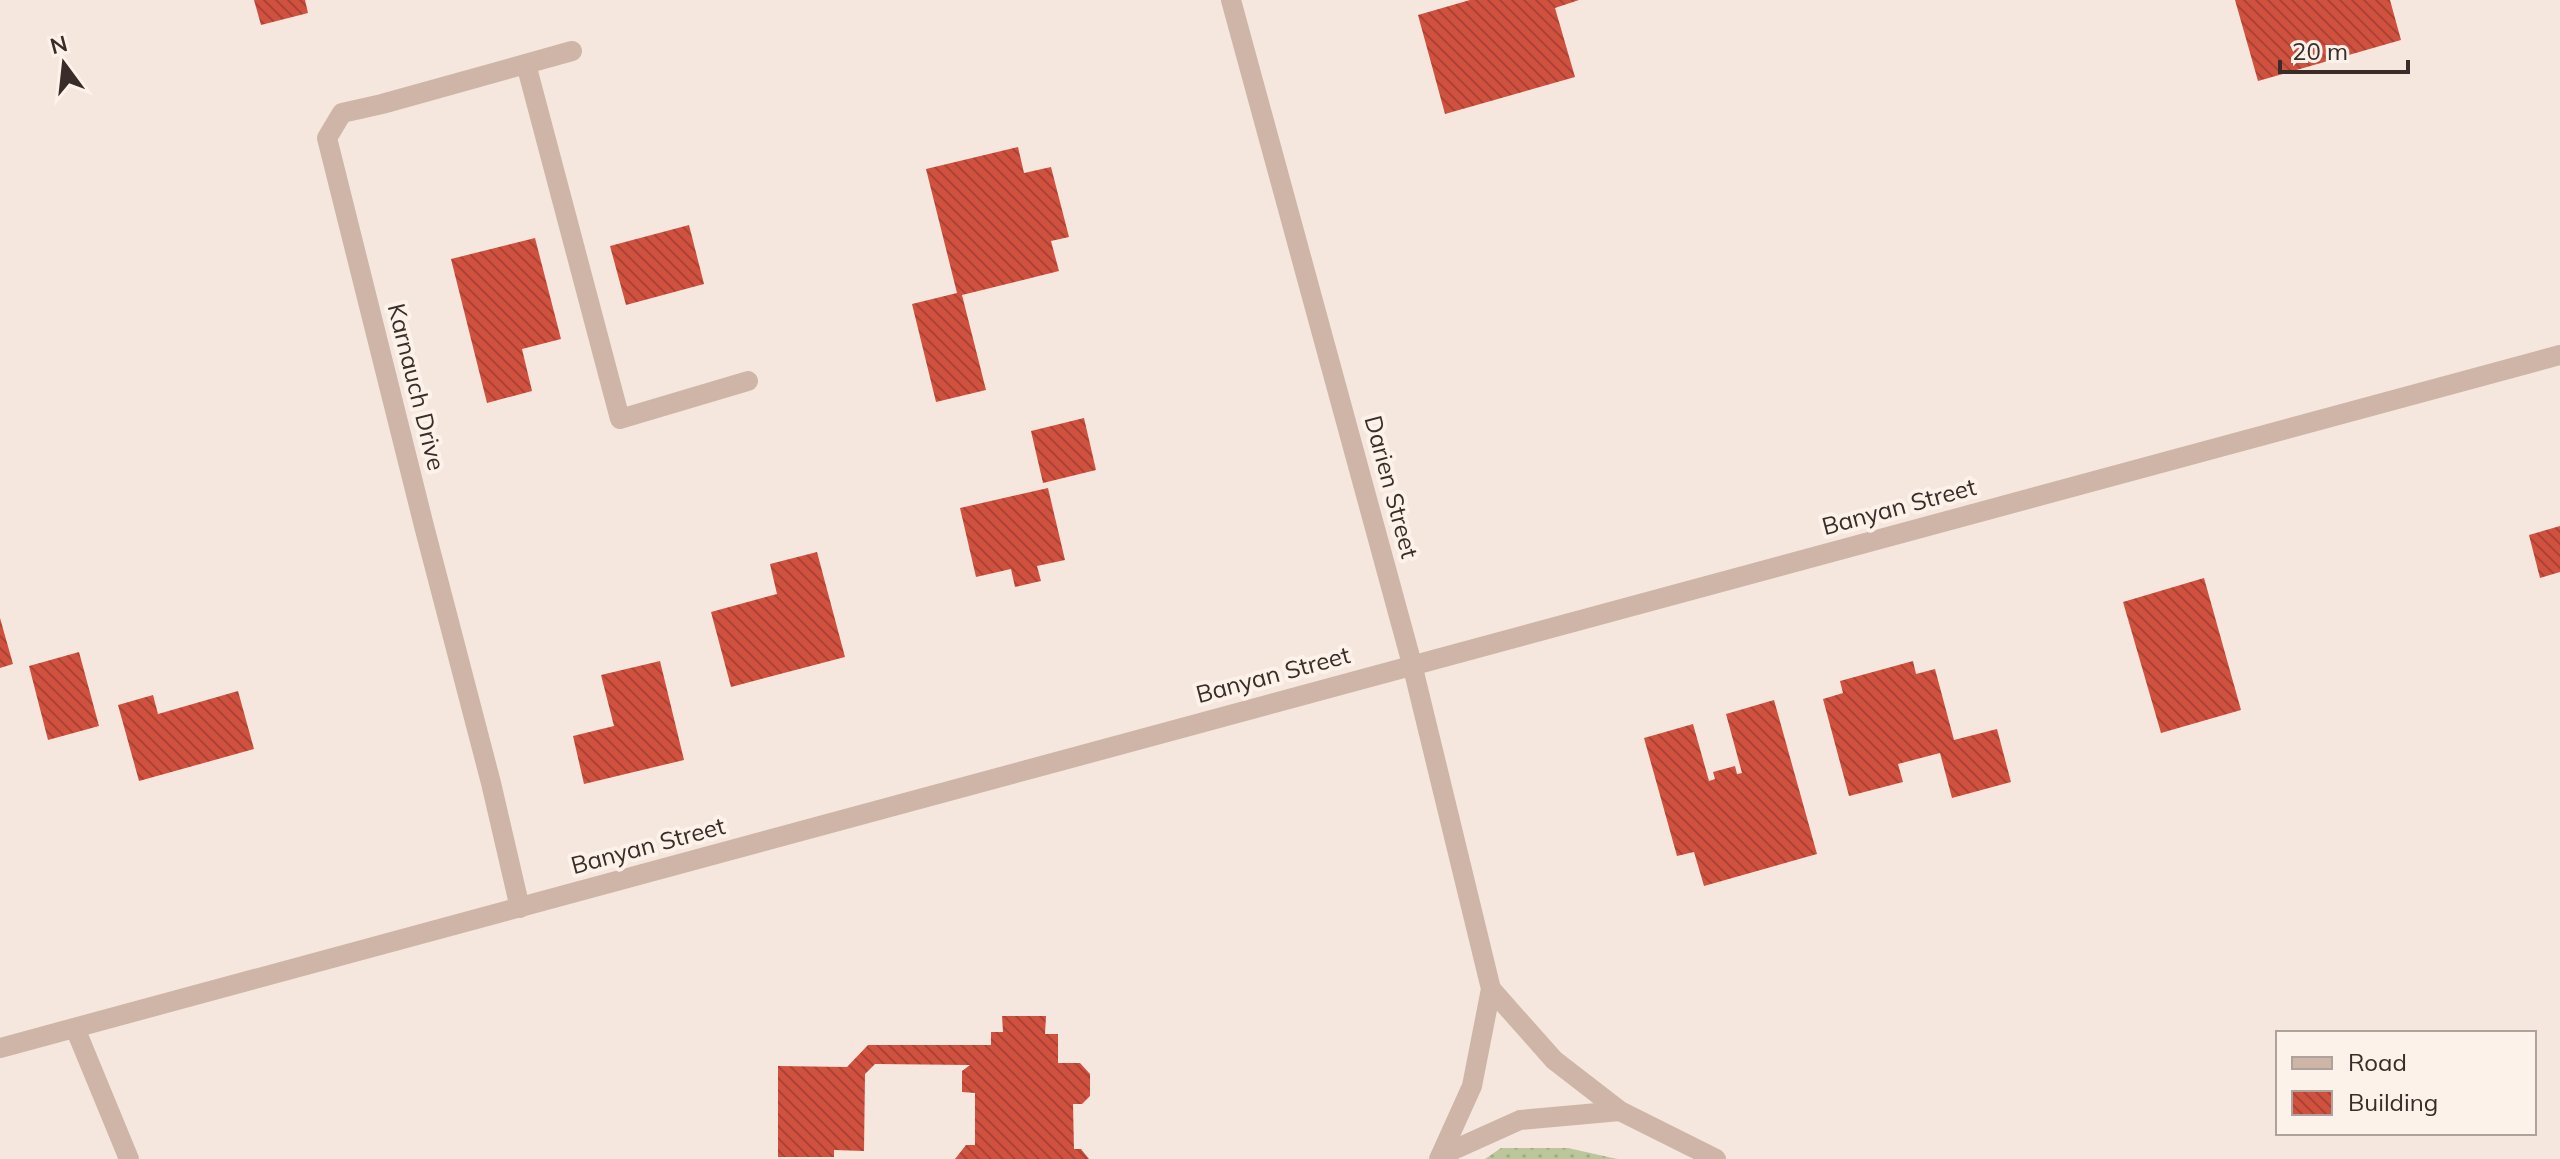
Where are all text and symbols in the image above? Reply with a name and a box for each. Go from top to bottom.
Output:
north arrow [24,24,104,104]
scale bar [2280,24,2408,74]
text: N [47,29,70,60]
text: 20 m [2292,36,2348,66]
street label: Karnauch Drive [382,300,452,473]
street label: Darien Street [1359,412,1425,561]
street label: Banyan Street [1818,471,1979,541]
street label: Banyan Street [1192,639,1353,709]
street label: Banyan Street [567,810,728,880]
legend [2276,1031,2536,1135]
text: Road [2348,1047,2407,1077]
text: Building [2348,1087,2438,1117]

